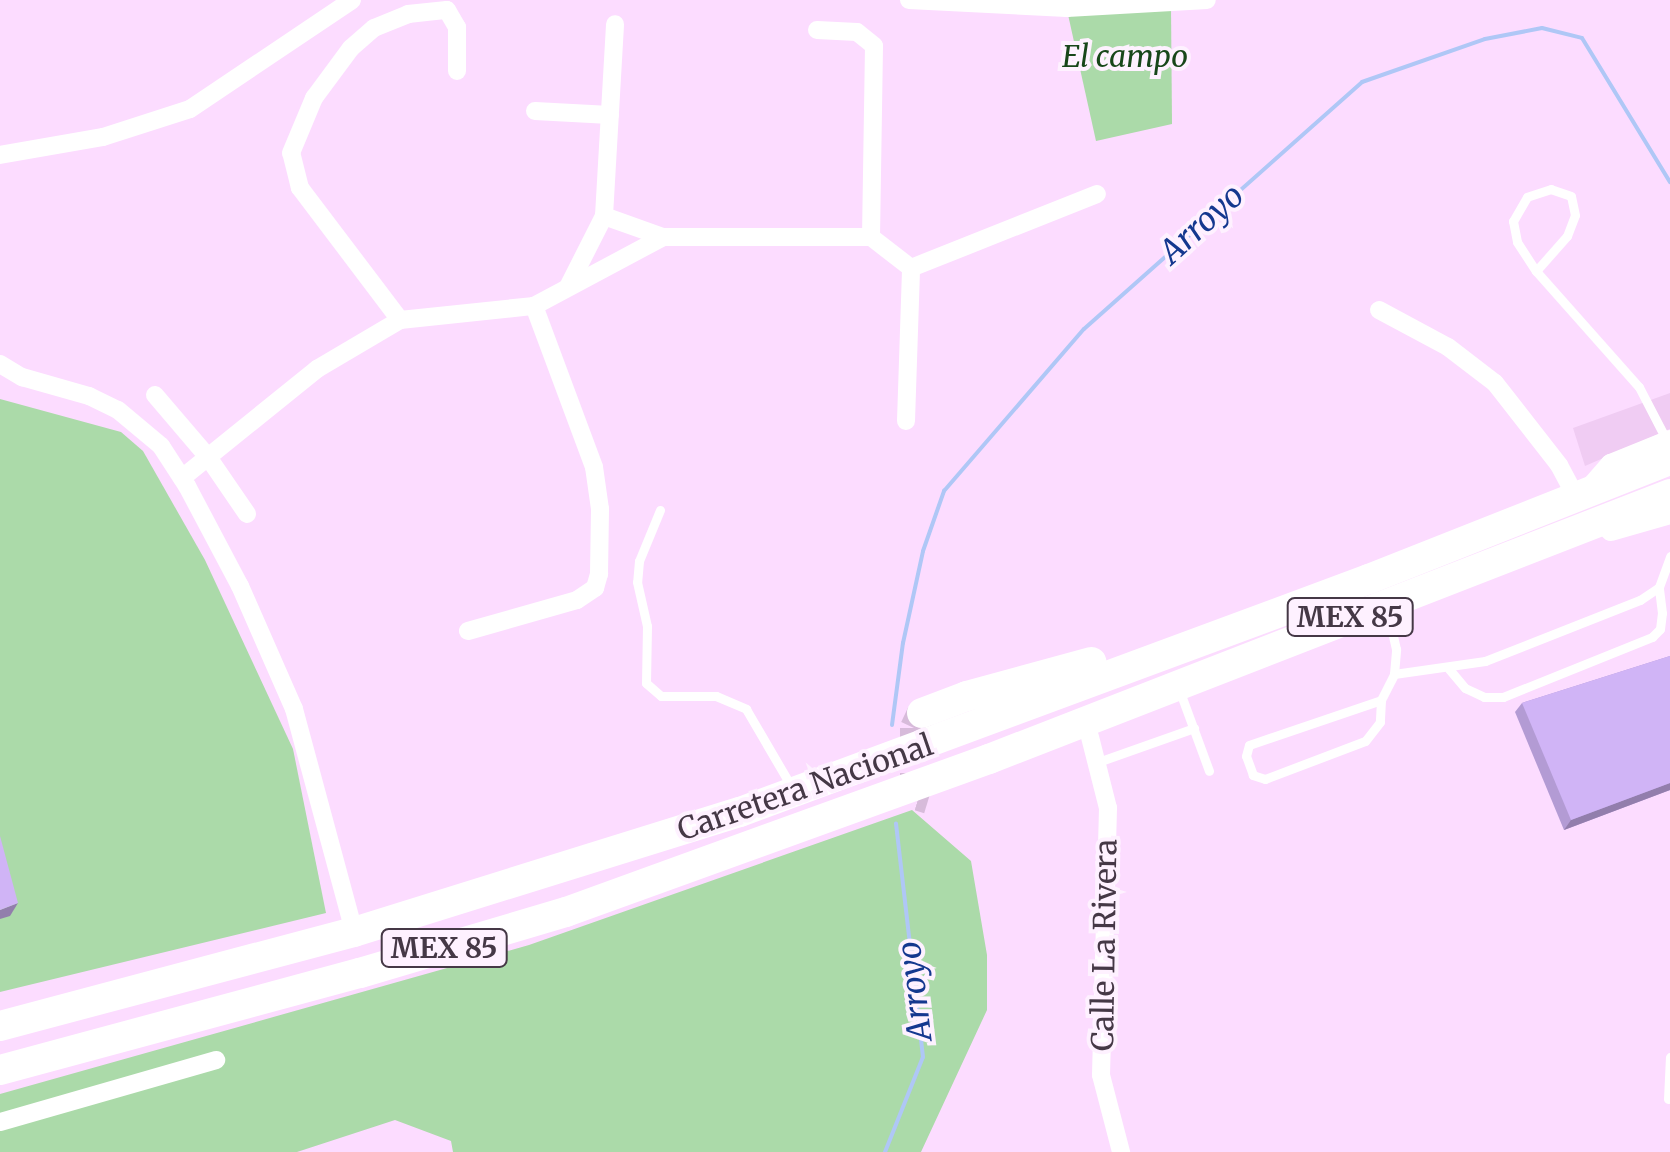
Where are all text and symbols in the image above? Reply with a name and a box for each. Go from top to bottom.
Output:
park label: El campo [1062,38,1188,74]
water label: Arroyo [1152,176,1252,272]
road number: MEX 85 [1285,594,1415,640]
street label: Carretera Nacional [673,726,937,848]
street label: Calle La Rivera [1084,839,1124,1051]
road number: MEX 85 [379,925,509,971]
water label: Arroyo [890,939,940,1043]

